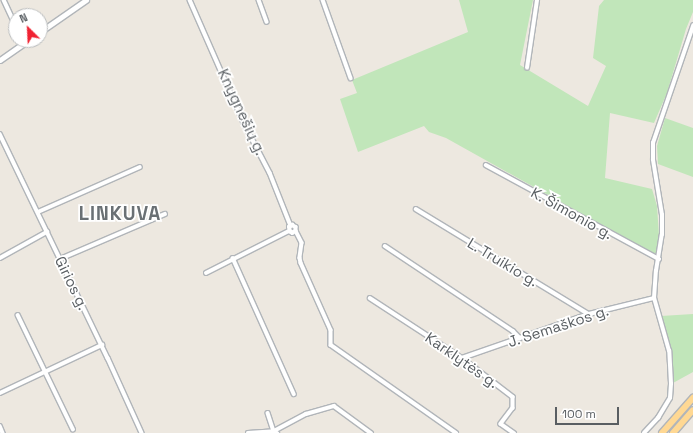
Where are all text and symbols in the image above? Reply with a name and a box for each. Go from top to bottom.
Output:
north arrow [8,8,48,48]
text: N [17,10,30,26]
street label: Knygnešių g. [214,66,270,158]
street label: K. Šimonio g. [528,183,616,243]
district label: LINKUVA [79,203,161,225]
street label: L. Truikio g. [464,234,542,290]
street label: Girios g. [51,253,93,313]
street label: J. Semaškos g. [505,301,611,351]
street label: Karklytės g. [422,328,502,392]
scale bar [557,399,621,425]
text: 100 m [562,406,596,422]

